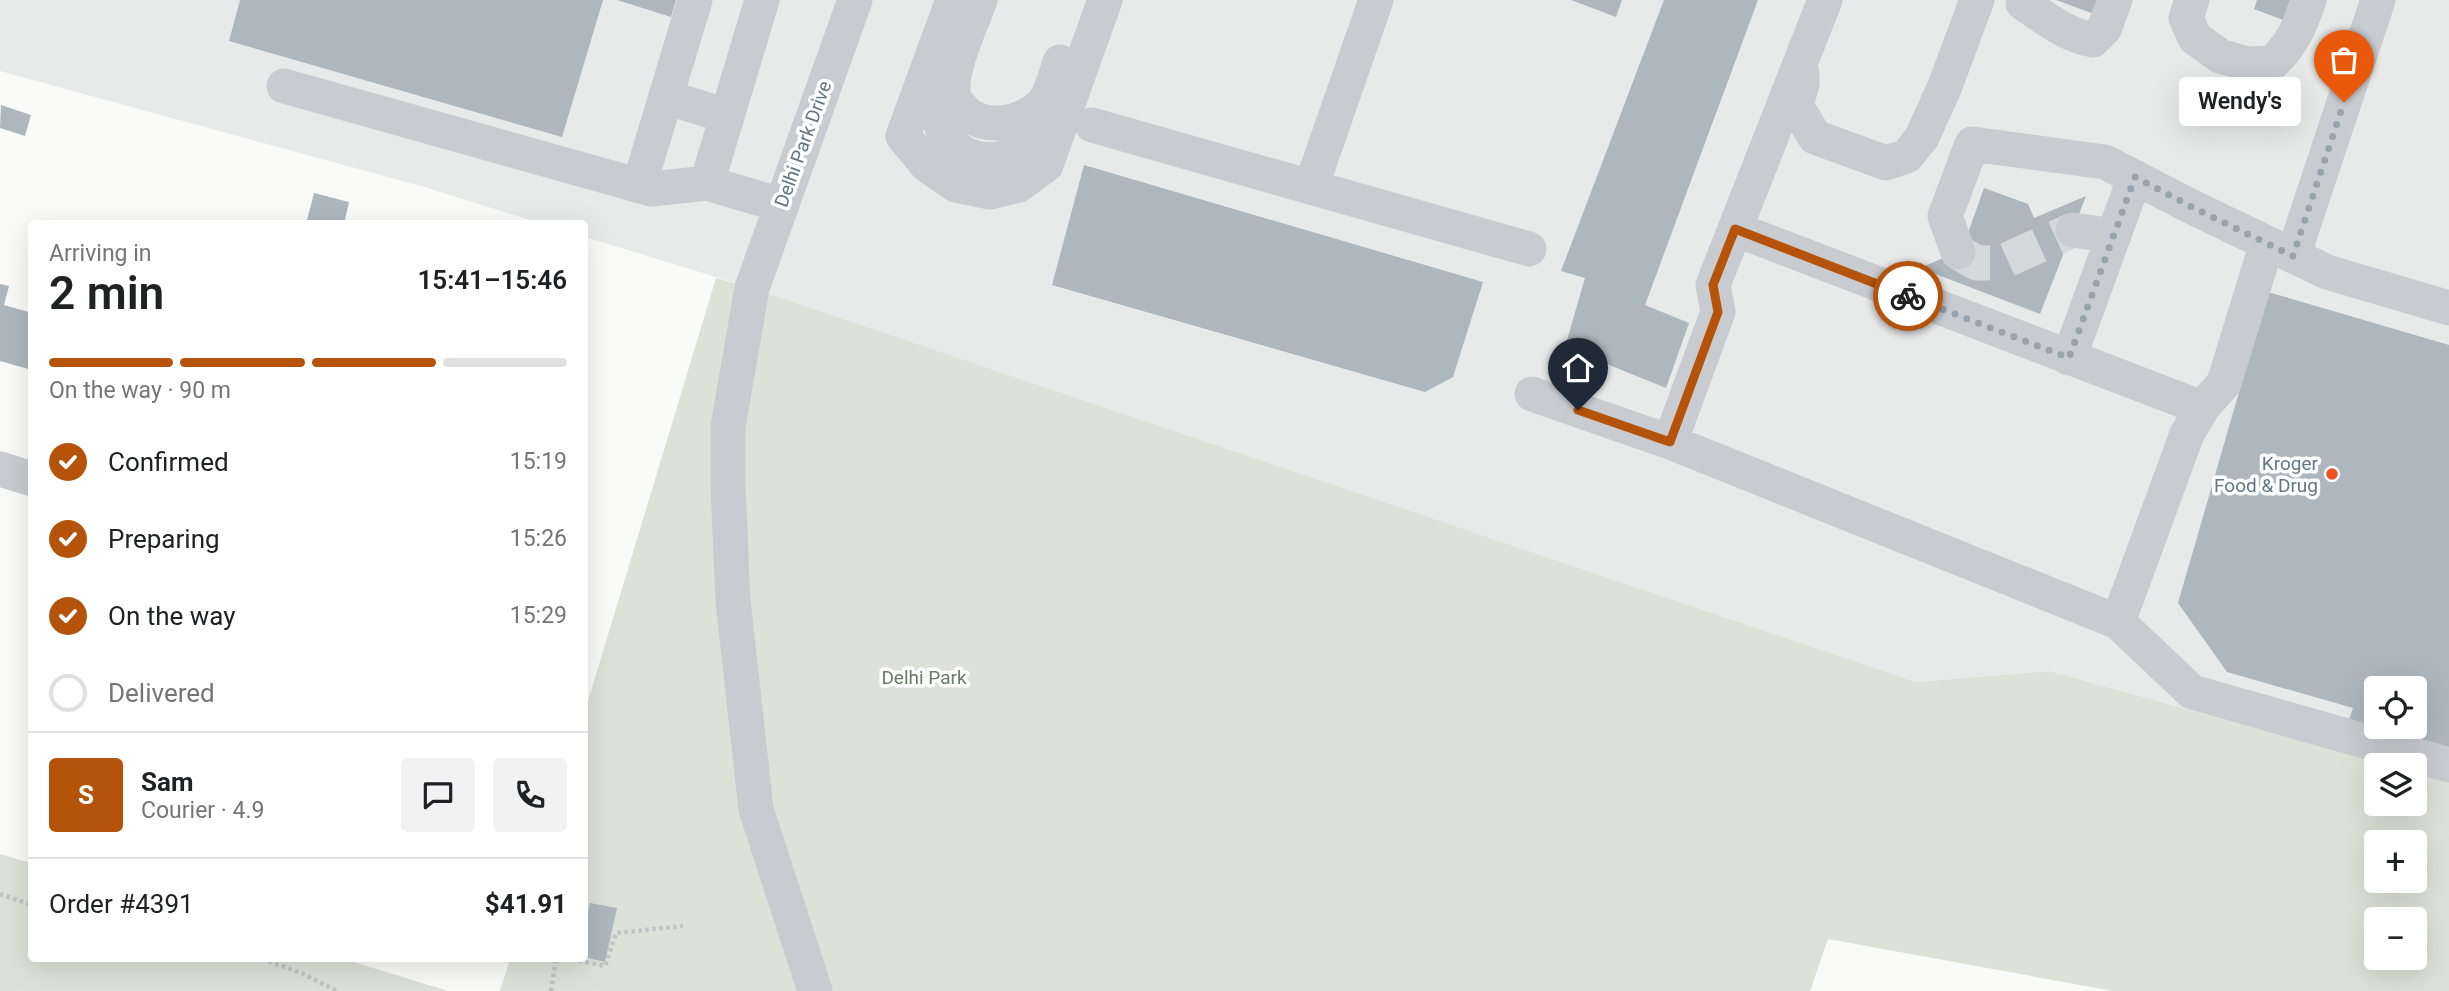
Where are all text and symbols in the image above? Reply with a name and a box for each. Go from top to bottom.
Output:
pin [2314,30,2374,102]
icon: bag [2325,41,2363,79]
street label: Delhi Park Drive [770,78,836,210]
callout: Wendy's [2180,78,2302,126]
text: Wendy's [2198,88,2282,115]
text: Arriving in [49,240,152,267]
courier [1873,261,1943,331]
text: 15:41–15:46 [417,265,567,295]
text: 2 min [49,266,164,320]
icon: bike [1889,277,1927,315]
pin [1548,338,1608,410]
icon: home [1559,349,1597,387]
text: On the way · 90 m [49,377,231,404]
icon: check [49,443,87,481]
text: Confirmed [108,447,229,477]
text: 15:19 [510,448,567,475]
place label: Kroger Food & Drug [2214,452,2319,497]
marker: Kroger Food & Drug [2324,466,2340,482]
icon: check [49,520,87,558]
text: Preparing [108,524,220,554]
text: 15:26 [510,525,567,552]
icon: check [49,597,87,635]
text: On the way [108,601,236,631]
text: 15:29 [510,602,567,629]
park label: Delhi Park [881,666,967,689]
map controls [2364,676,2427,970]
button: locate [2364,676,2427,739]
text: Delivered [108,678,215,708]
button: layers [2364,753,2427,816]
button: chat [401,758,475,832]
button: phone [493,758,567,832]
text: Sam [141,767,193,797]
text: S [78,780,94,810]
text: Courier · 4.9 [141,797,264,824]
button: + [2364,830,2427,893]
text: Order #4391 [49,889,194,919]
text: $41.91 [485,889,567,919]
button: − [2364,907,2427,970]

